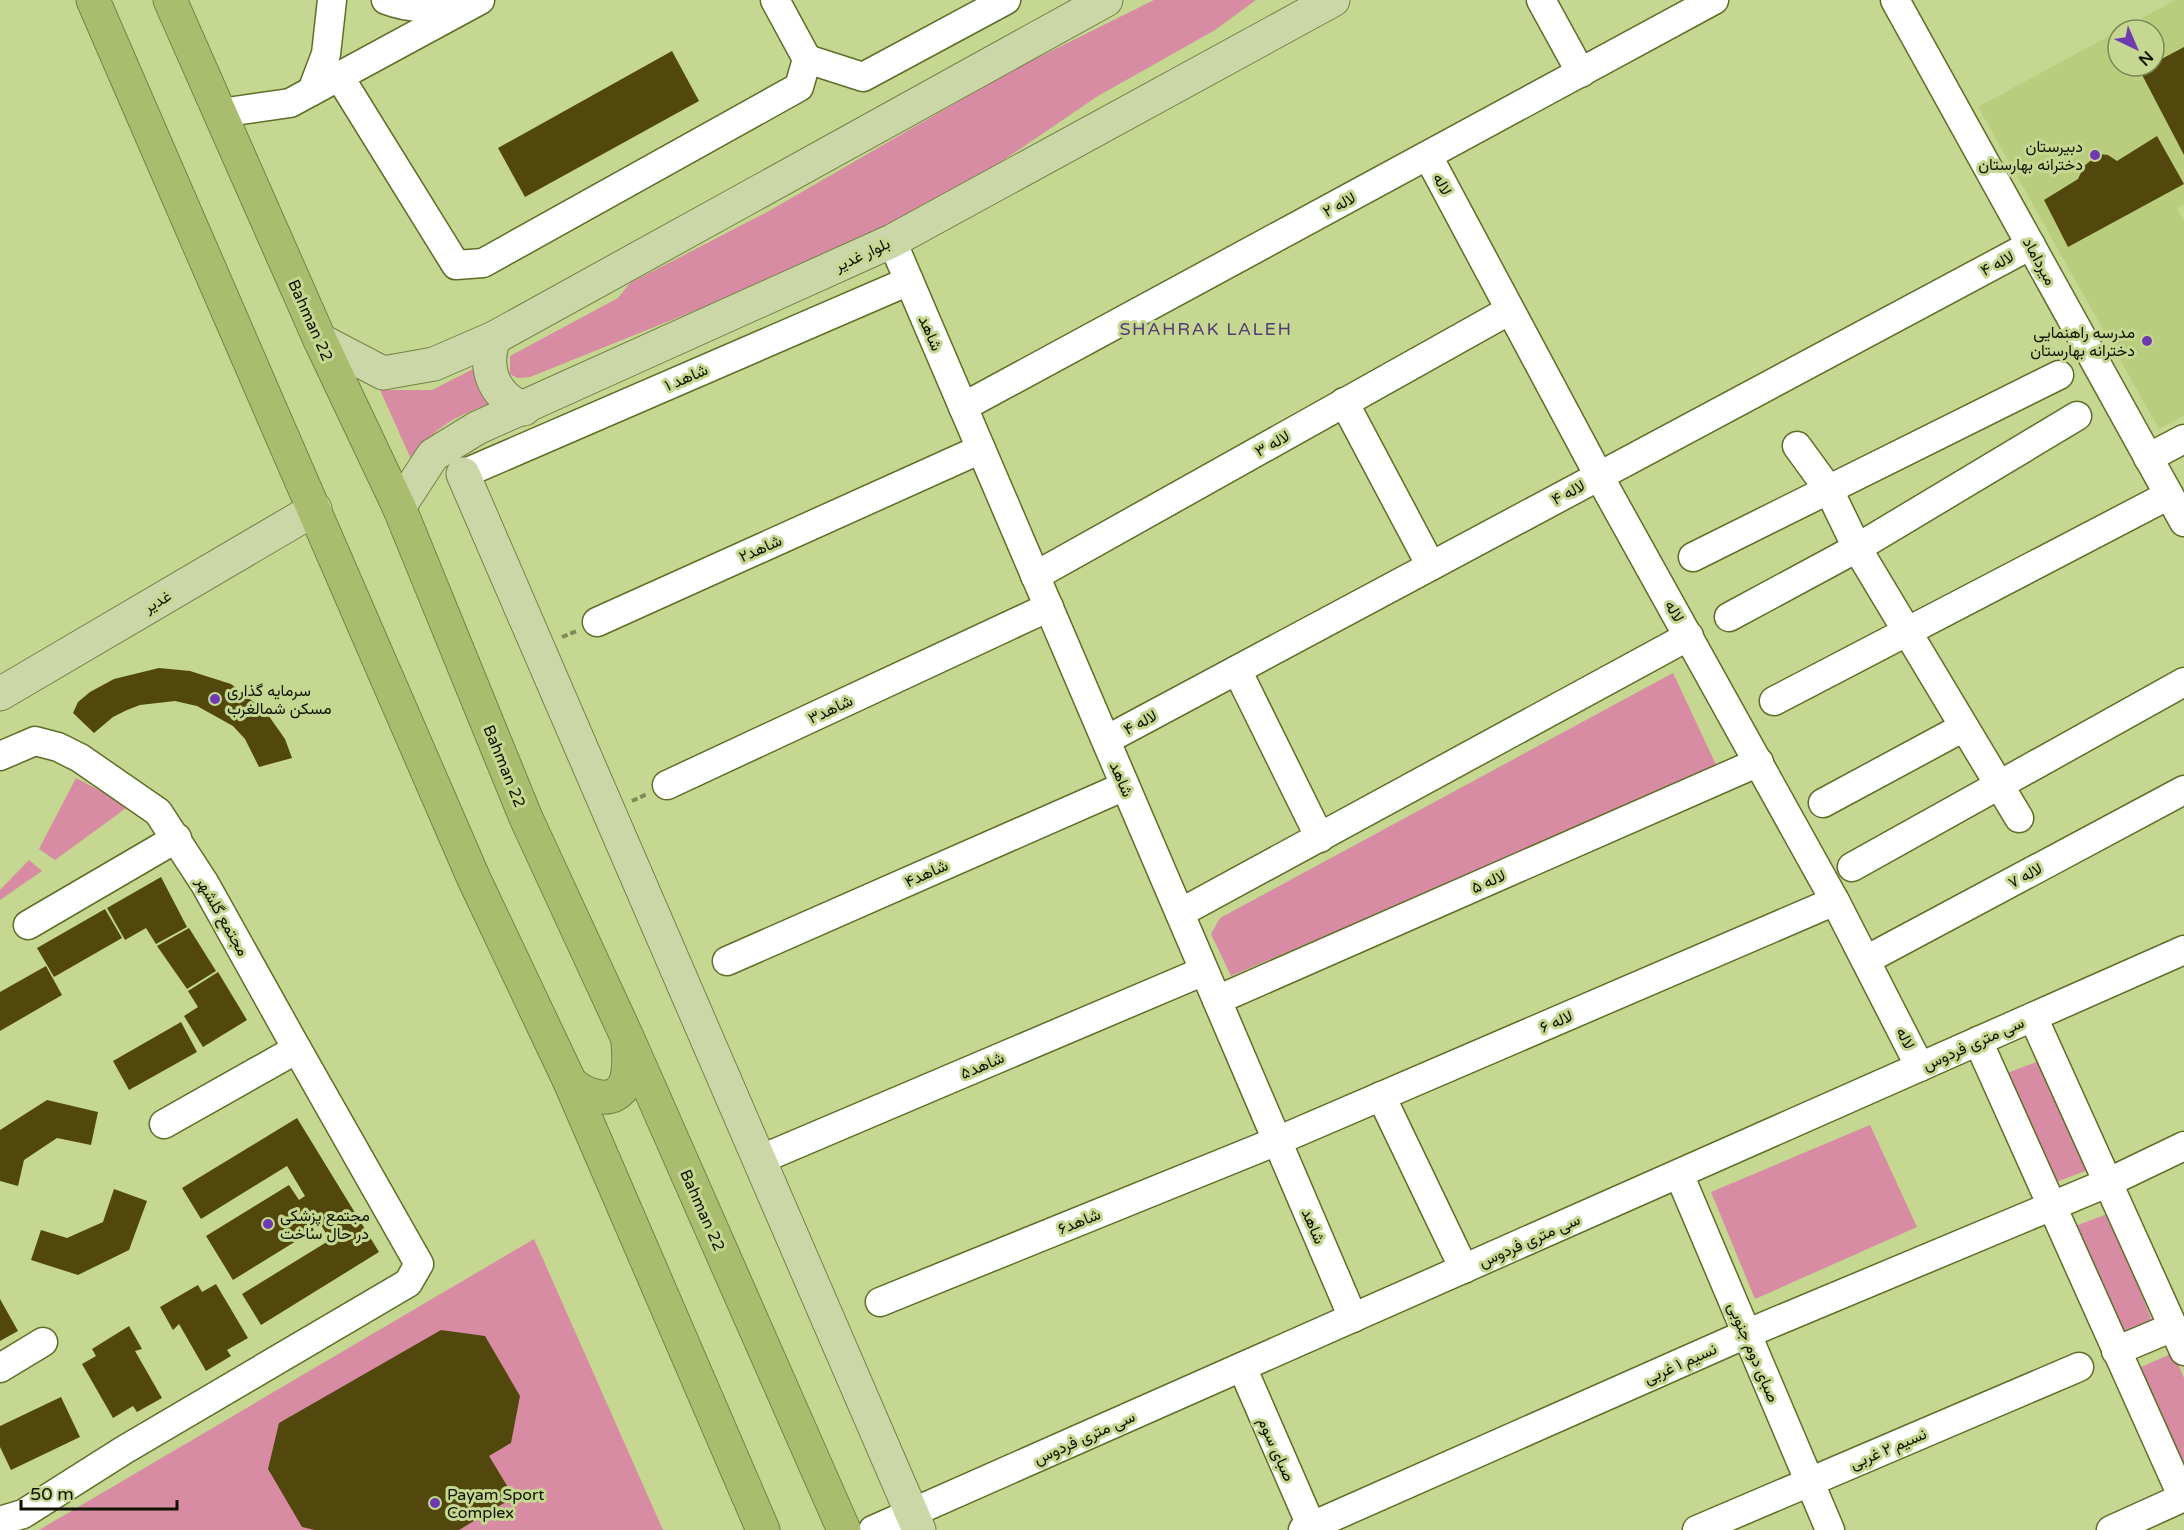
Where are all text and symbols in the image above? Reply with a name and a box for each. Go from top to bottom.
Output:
north arrow [2106,18,2166,78]
text: N [2134,46,2157,70]
place label: دبیرستان دخترانه بهارستان [1978,137,2083,175]
marker: دبیرستان دخترانه بهارستان [2088,148,2102,162]
street label: لاله [1428,170,1456,199]
street label: لاله ۲ [1320,188,1359,222]
street label: بلوار غدیر [831,233,893,277]
street label: میرداماد [2018,234,2060,289]
street label: لاله ۴ [1977,247,2018,281]
street label: Bahman 22 [283,276,337,364]
street label: شاهد [914,313,946,354]
district label: SHAHRAK LALEH [1119,318,1293,340]
place label: مدرسه راهنمایی دخترانه بهارستان [2030,323,2135,361]
marker: مدرسه راهنمایی دخترانه بهارستان [2140,334,2154,348]
street label: شاهد ۱ [662,360,711,396]
street label: لاله ۳ [1252,426,1293,462]
street label: لاله ۴ [1548,476,1589,510]
street label: شاهد۲ [736,531,785,567]
street label: غدیر [139,586,175,618]
street label: لاله [1660,597,1688,626]
place label: سرمایه گذاری مسکن شمالغرب [227,681,332,719]
street label: شاهد۳ [805,691,856,729]
marker: سرمایه گذاری مسکن شمالغرب [208,692,222,706]
street label: لاله ۴ [1120,706,1161,740]
street label: Bahman 22 [478,722,530,811]
street label: شاهد [1105,759,1137,800]
street label: شاهد۴ [902,856,951,892]
street label: لاله ۷ [2005,859,2046,893]
street label: لاله ۵ [1468,866,1509,898]
street label: مجتمع گلشهر [190,873,253,960]
street label: لاله ۶ [1537,1006,1576,1038]
street label: سی متری فردوس [1920,1013,2027,1075]
street label: لاله [1891,1024,1919,1053]
street label: شاهد۵ [957,1048,1007,1084]
street label: Bahman 22 [675,1166,729,1254]
street label: شاهد۶ [1055,1204,1104,1239]
place label: مجتمع پزشکی در حال ساخت [280,1206,370,1244]
street label: شاهد [1297,1206,1329,1247]
street label: سی متری فردوس [1476,1210,1583,1272]
marker: مجتمع پزشکی در حال ساخت [261,1217,275,1231]
street label: صبای دوم جنوبی [1723,1299,1783,1405]
street label: نسیم ۱ غربی [1641,1339,1720,1389]
street label: سی متری فردوس [1031,1407,1138,1469]
street label: صبای سوم [1253,1414,1299,1484]
street label: نسیم ۲ غربی [1847,1424,1930,1474]
scale bar [21,1473,177,1511]
text: 50 m [30,1483,74,1505]
place label: Payam Sport Complex [447,1485,544,1523]
marker: Payam Sport Complex [428,1496,442,1510]

